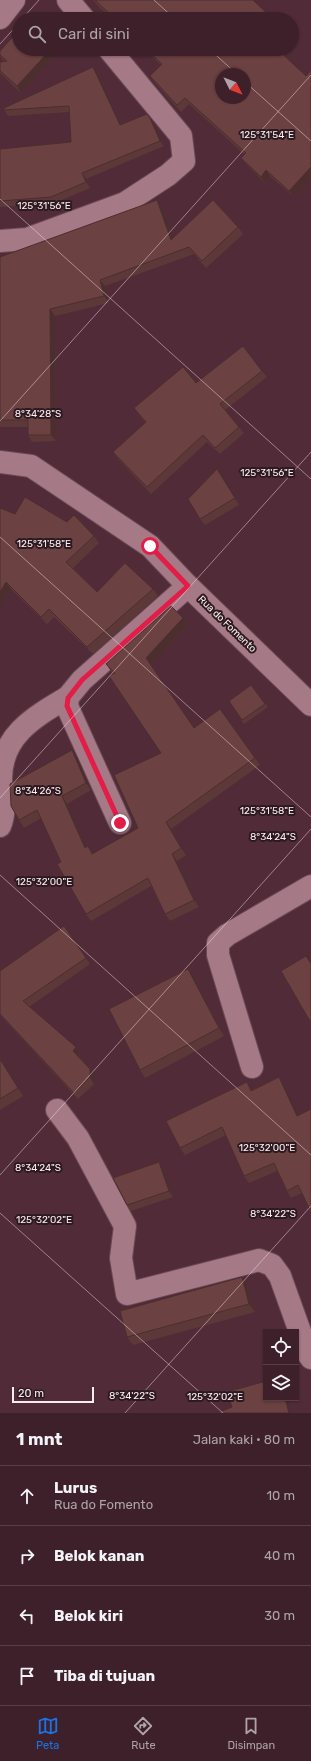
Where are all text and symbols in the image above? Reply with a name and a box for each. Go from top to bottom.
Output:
search box [12,12,299,56]
icon: search [26,23,48,45]
text: Cari di sini [58,25,130,43]
north arrow [215,68,251,104]
text: 125°31'54"E [240,129,294,141]
text: 125°31'56"E [17,200,71,212]
text: 8°34'28"S [15,408,61,420]
text: 125°31'56"E [240,467,294,479]
route start [141,537,159,555]
text: 125°31'58"E [17,538,71,550]
street label: Rua do Fomento [195,593,259,655]
text: 8°34'26"S [15,785,61,797]
text: 125°31'58"E [240,805,294,817]
route end [111,814,129,832]
text: 8°34'24"S [250,831,296,843]
text: 125°32'00"E [16,876,72,888]
text: 125°32'00"E [239,1142,295,1154]
text: 8°34'24"S [15,1162,61,1174]
text: 8°34'22"S [250,1208,296,1220]
text: 125°32'02"E [16,1214,72,1226]
map controls [263,1329,299,1401]
button: locate [263,1329,299,1365]
button: layers [263,1365,299,1401]
scale bar [12,1385,94,1404]
text: 20 m [18,1387,44,1400]
text: 8°34'22"S [109,1390,155,1402]
text: 125°32'02"E [187,1391,243,1403]
text: 1 mnt [16,1429,62,1449]
text: Jalan kaki · 80 m [193,1432,295,1447]
text: Lurus [54,1479,97,1497]
icon: ahead [16,1485,38,1507]
text: 10 m [266,1488,295,1503]
text: Rua do Fomento [54,1497,153,1512]
icon: right [16,1545,38,1567]
text: Belok kanan [54,1547,144,1565]
text: 40 m [264,1548,295,1563]
icon: left [16,1605,38,1627]
text: Belok kiri [54,1607,123,1625]
text: 30 m [264,1608,295,1623]
icon: arrive [16,1665,38,1687]
text: Tiba di tujuan [54,1667,155,1685]
tab: Peta [36,1715,59,1752]
tab: Rute [131,1715,156,1752]
tab: Disimpan [227,1715,275,1752]

